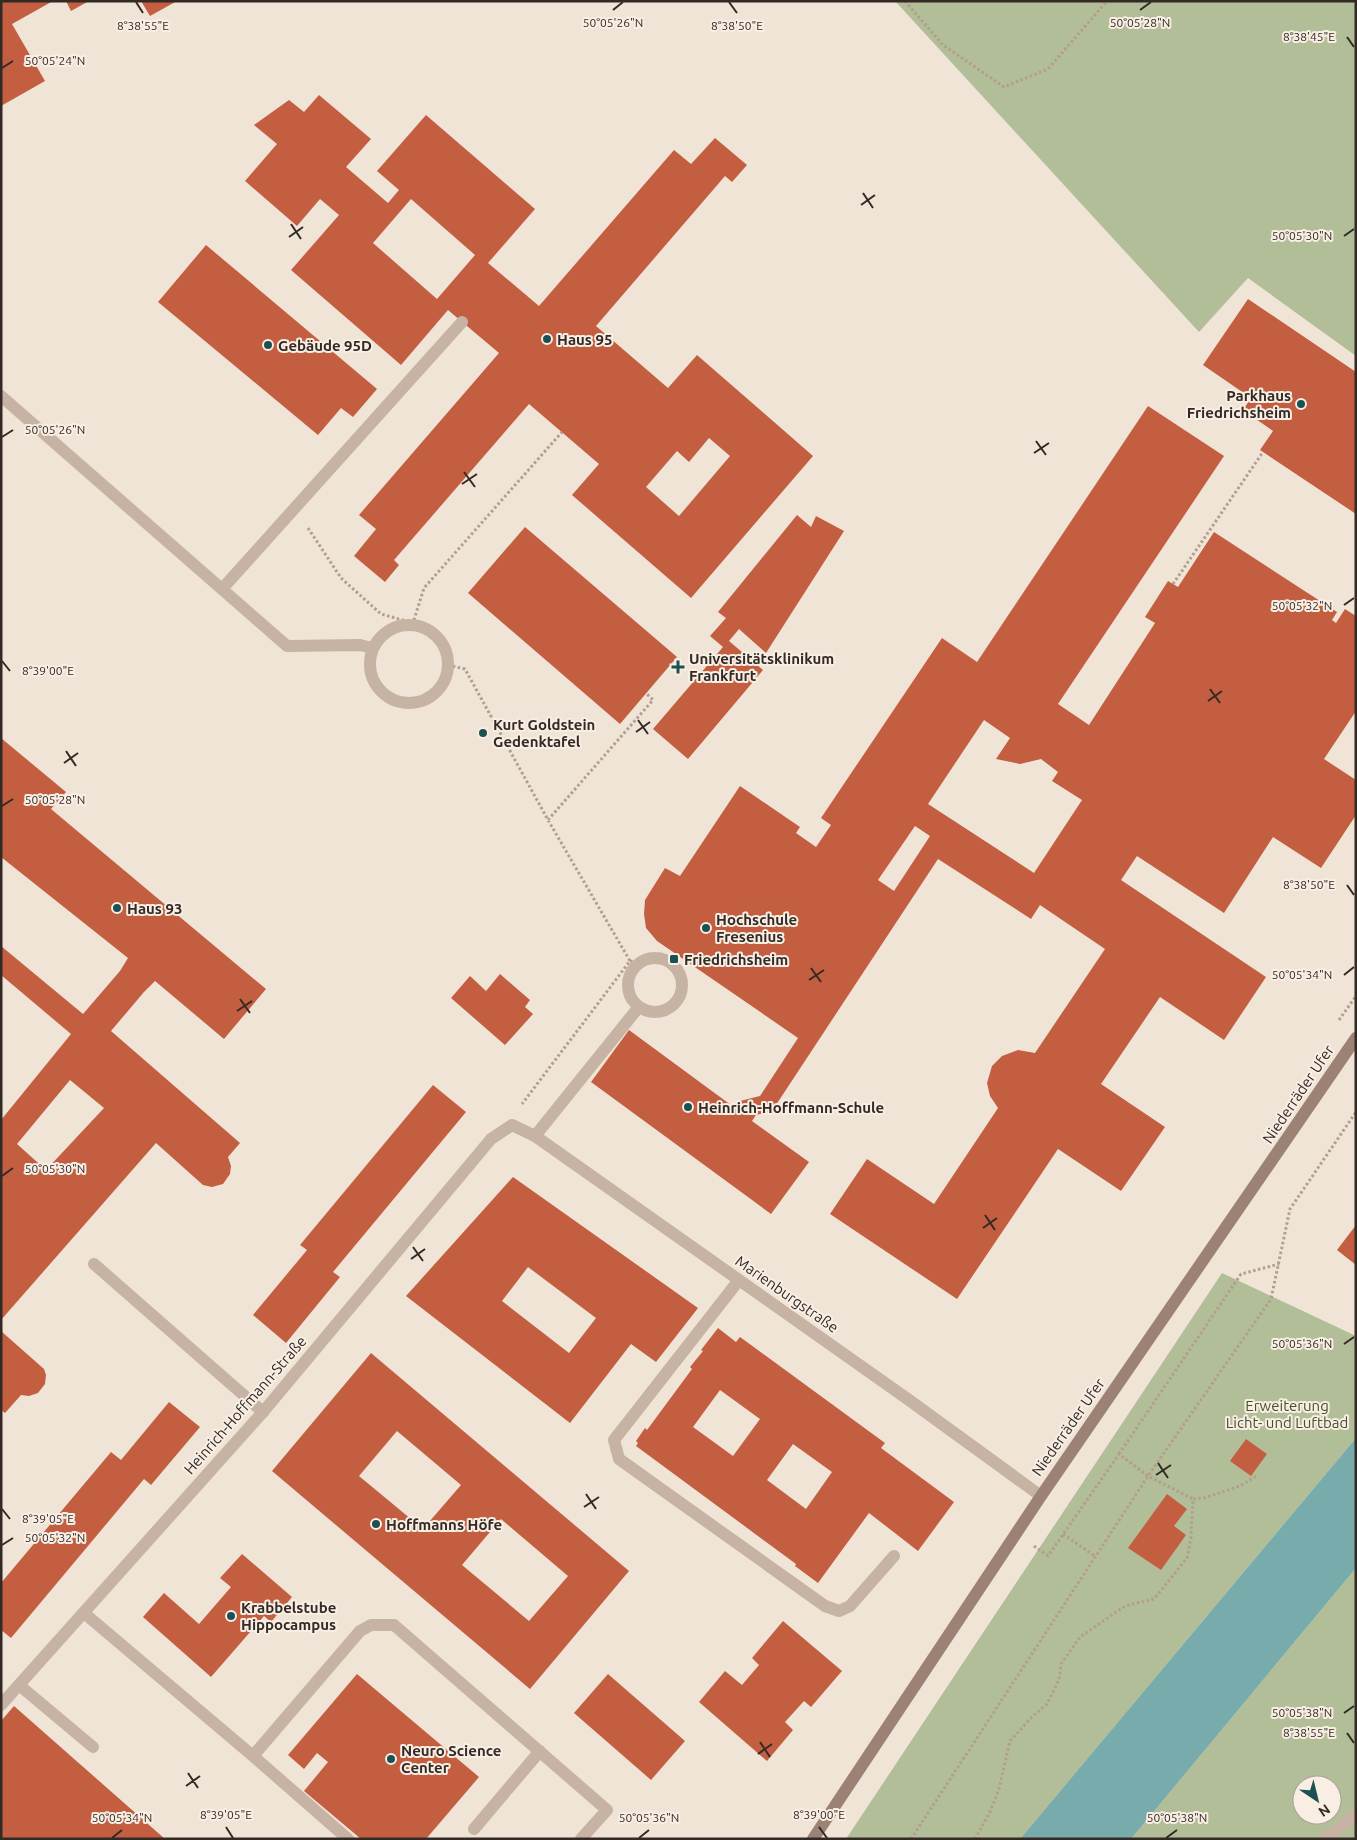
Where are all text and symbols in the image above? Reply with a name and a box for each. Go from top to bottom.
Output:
text: 50°05'26"N [583,16,643,29]
text: 50°05'28"N [1110,16,1170,29]
text: 8°38'55"E [117,19,169,32]
text: 8°38'50"E [711,19,763,32]
text: 8°38'45"E [1283,30,1335,43]
text: 50°05'24"N [25,54,85,67]
text: 50°05'30"N [1272,229,1332,242]
place label: Haus 95 [557,331,612,348]
marker: Haus 95 [541,333,553,345]
place label: Gebäude 95D [278,337,372,354]
marker: Gebäude 95D [262,339,274,351]
place label: Parkhaus Friedrichsheim [1187,387,1291,421]
marker: Parkhaus Friedrichsheim [1295,398,1307,410]
text: 50°05'26"N [25,423,85,436]
text: 50°05'32"N [1272,599,1332,612]
place label: Universitätsklinikum Frankfurt [689,650,834,684]
marker: Universitätsklinikum Frankfurt [671,660,685,674]
text: 8°39'00"E [22,664,74,677]
place label: Kurt Goldstein Gedenktafel [493,716,595,750]
marker: Kurt Goldstein Gedenktafel [477,727,489,739]
text: 50°05'28"N [25,793,85,806]
text: 8°38'50"E [1283,878,1335,891]
place label: Haus 93 [127,900,182,917]
marker: Haus 93 [111,902,123,914]
place label: Hochschule Fresenius [716,911,797,945]
marker: Hochschule Fresenius [700,922,712,934]
place label: Friedrichsheim [684,951,788,968]
marker: Friedrichsheim [668,953,680,965]
text: 50°05'34"N [1272,968,1332,981]
street label: Niederräder Ufer [1259,1041,1337,1146]
place label: Heinrich-Hoffmann-Schule [698,1099,884,1116]
marker: Heinrich-Hoffmann-Schule [682,1101,694,1113]
text: 50°05'30"N [25,1162,85,1175]
street label: Marienburgstraße [732,1252,842,1336]
street label: Heinrich-Hoffmann-Straße [180,1332,310,1478]
text: 50°05'36"N [1272,1337,1332,1350]
street label: Niederräder Ufer [1028,1375,1108,1479]
park label: Erweiterung Licht- und Luftbad [1226,1397,1348,1431]
text: 8°39'05"E [22,1512,74,1525]
place label: Hoffmanns Höfe [386,1516,502,1533]
marker: Hoffmanns Höfe [370,1518,382,1530]
text: 50°05'32"N [25,1531,85,1544]
place label: Krabbelstube Hippocampus [241,1599,336,1633]
marker: Krabbelstube Hippocampus [225,1610,237,1622]
text: 50°05'38"N [1272,1706,1332,1719]
text: 8°38'55"E [1283,1726,1335,1739]
place label: Neuro Science Center [401,1742,501,1776]
marker: Neuro Science Center [385,1753,397,1765]
north arrow [1292,1775,1342,1825]
text: N [1316,1801,1333,1820]
text: 8°39'05"E [200,1808,252,1821]
text: 8°39'00"E [793,1808,845,1821]
text: 50°05'34"N [92,1811,152,1824]
text: 50°05'36"N [619,1811,679,1824]
text: 50°05'38"N [1147,1811,1207,1824]

